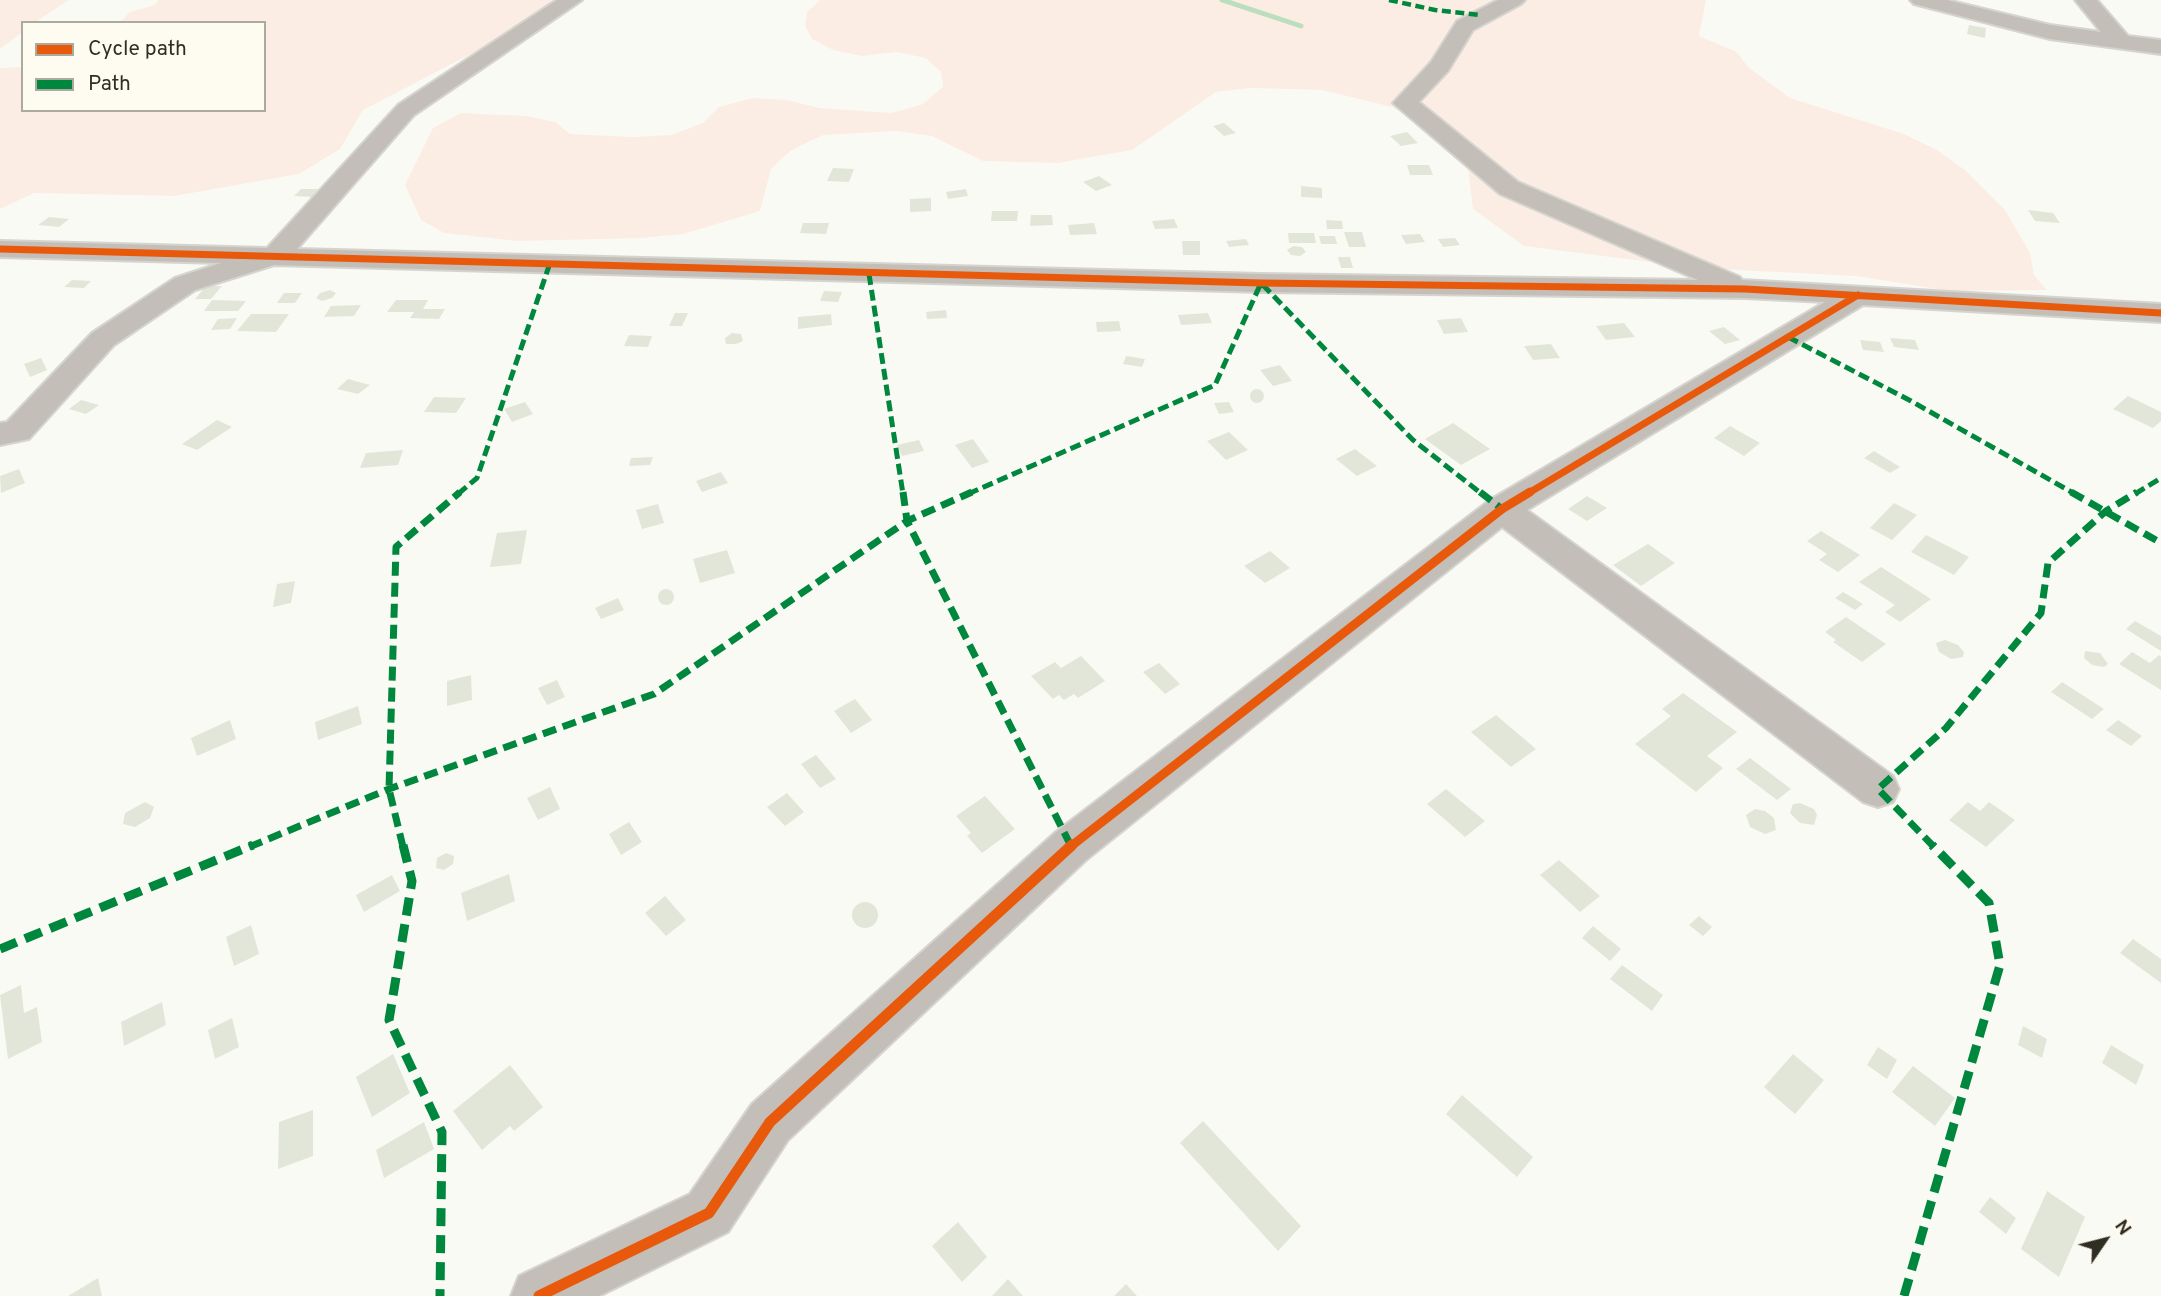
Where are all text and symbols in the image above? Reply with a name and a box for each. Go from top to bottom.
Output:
legend [21,21,266,112]
text: Cycle path [88,36,187,63]
text: Path [88,71,131,98]
north arrow [2070,1205,2140,1275]
text: N [2108,1215,2136,1240]

